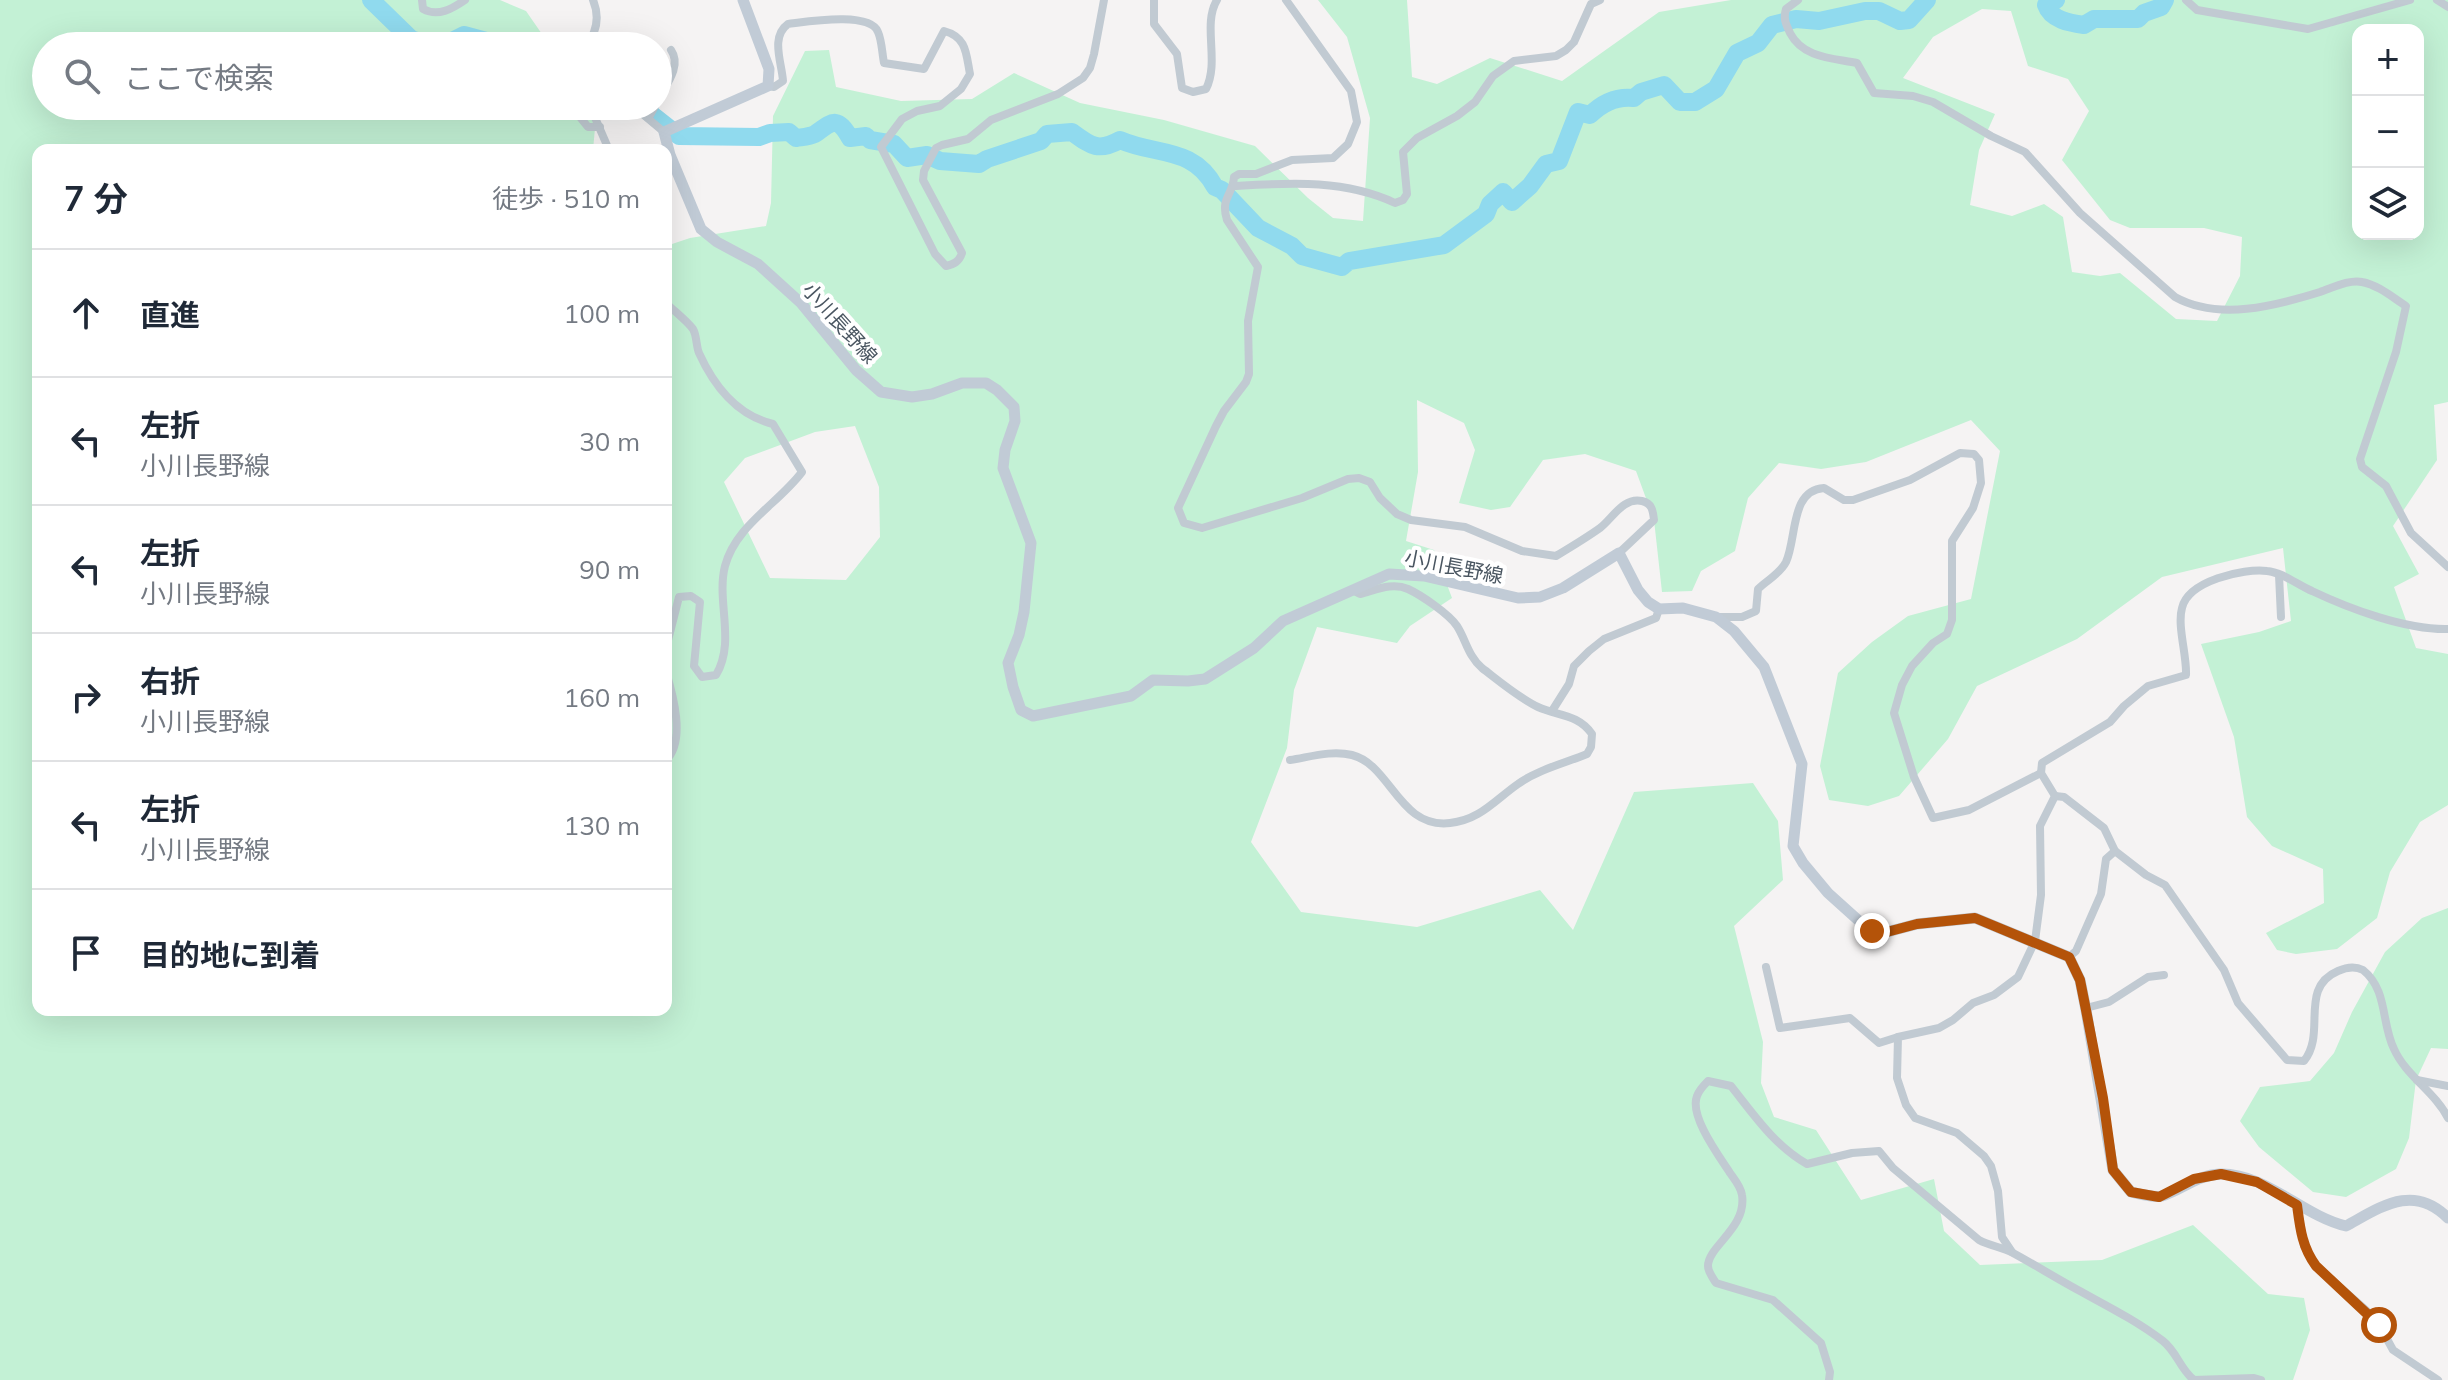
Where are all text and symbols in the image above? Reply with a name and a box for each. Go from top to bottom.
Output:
map controls [2352,24,2424,240]
button: + [2352,24,2424,96]
search box [32,32,672,120]
icon: search [60,54,104,98]
text: ここで検索 [124,59,274,97]
button: − [2352,96,2424,168]
button: layers [2352,168,2424,240]
text: 7 分 [64,177,128,220]
text: 徒歩 · 510 m [492,182,640,215]
street label: 小川長野線 [798,277,883,368]
icon: ahead [64,291,108,335]
text: 直進 [140,296,200,334]
text: 100 m [564,297,640,330]
text: 左折 [140,406,200,444]
icon: left [64,419,108,463]
text: 30 m [579,425,640,458]
text: 小川長野線 [140,449,270,482]
text: 左折 [140,534,200,572]
street label: 小川長野線 [1403,545,1506,588]
icon: left [64,547,108,591]
text: 90 m [579,553,640,586]
text: 小川長野線 [140,577,270,610]
text: 右折 [140,662,200,700]
icon: right [64,675,108,719]
text: 160 m [564,681,640,714]
text: 小川長野線 [140,705,270,738]
text: 左折 [140,790,200,828]
icon: left [64,803,108,847]
text: 130 m [564,809,640,842]
text: 小川長野線 [140,833,270,866]
route end [1854,913,1890,949]
icon: arrive [64,931,108,975]
text: 目的地に到着 [140,936,320,974]
route start [2361,1307,2397,1343]

